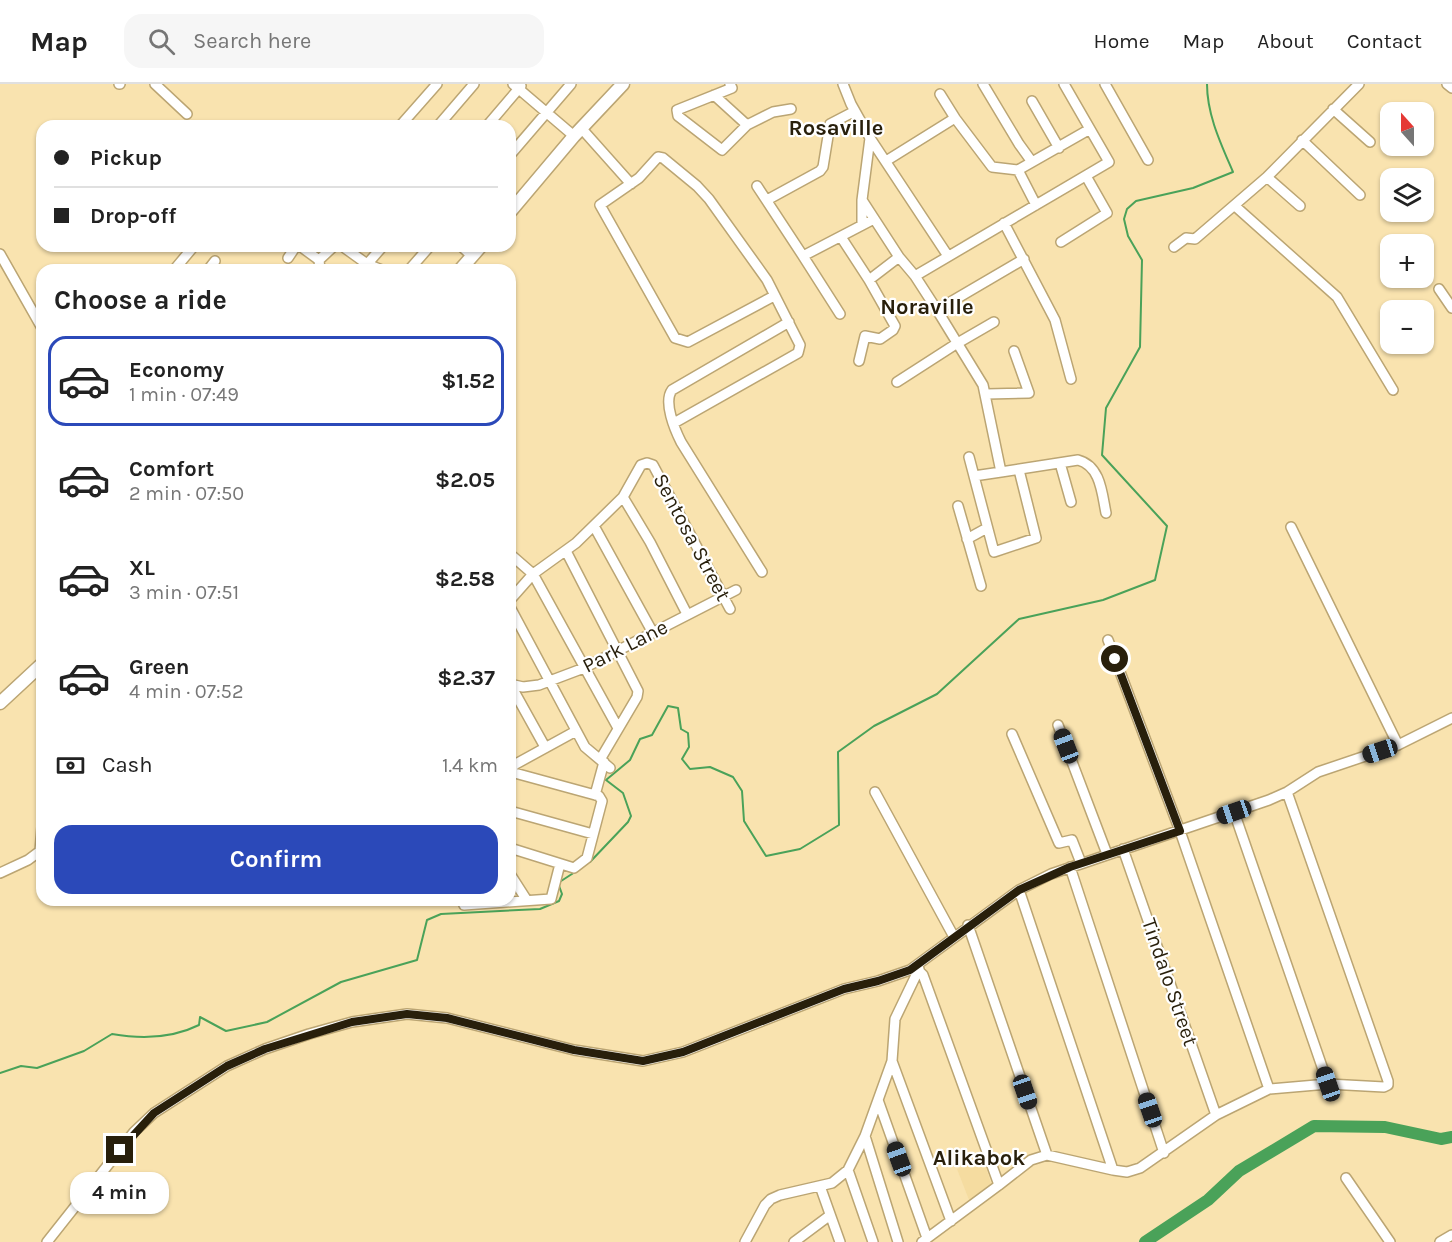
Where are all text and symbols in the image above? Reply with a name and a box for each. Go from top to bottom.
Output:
search box [124,14,544,68]
text: Map [30,25,88,58]
icon: search [145,25,178,58]
text: Search here [193,28,311,54]
text: Home [1094,29,1150,53]
text: Map [1183,29,1224,53]
text: About [1257,29,1314,53]
text: Contact [1347,29,1422,53]
north arrow [1380,102,1434,156]
map controls [1380,102,1434,354]
district label: Rosaville [789,115,883,141]
text: Pickup [90,145,162,171]
button: layers [1380,168,1434,222]
text: Drop-off [90,203,176,229]
button: + [1380,234,1434,288]
text: Choose a ride [54,284,227,316]
district label: Noraville [880,294,974,320]
button: − [1380,300,1434,354]
icon: car [57,354,111,408]
text: Economy [129,357,224,383]
text: $1.52 [441,368,495,394]
text: 1 min · 07:49 [129,383,239,406]
icon: car [57,453,111,507]
text: Comfort [129,456,214,482]
text: $2.05 [435,467,495,493]
street label: Sentosa Street [648,469,736,605]
text: 2 min · 07:50 [129,482,244,505]
icon: car [57,552,111,606]
text: XL [129,555,155,581]
text: $2.58 [435,566,495,592]
text: 3 min · 07:51 [129,581,239,604]
street label: Park Lane [578,614,672,678]
route start [1101,645,1128,672]
icon: car [57,651,111,705]
text: Green [129,654,190,680]
text: $2.37 [437,665,495,691]
text: 4 min · 07:52 [129,680,243,703]
car [1051,726,1081,766]
car [1360,737,1400,765]
icon: cash [54,749,87,782]
text: Cash [102,752,152,778]
text: 1.4 km [442,754,498,777]
car [1214,798,1254,826]
button: Confirm [54,825,498,894]
street label: Tindalo Street [1137,915,1203,1049]
car [1314,1064,1342,1104]
car [1011,1072,1039,1112]
car [1136,1090,1164,1130]
route end [106,1136,133,1163]
car [884,1139,914,1179]
district label: Alikabok [933,1145,1025,1171]
callout: 4 min [70,1171,170,1213]
text: 4 min [92,1181,147,1204]

